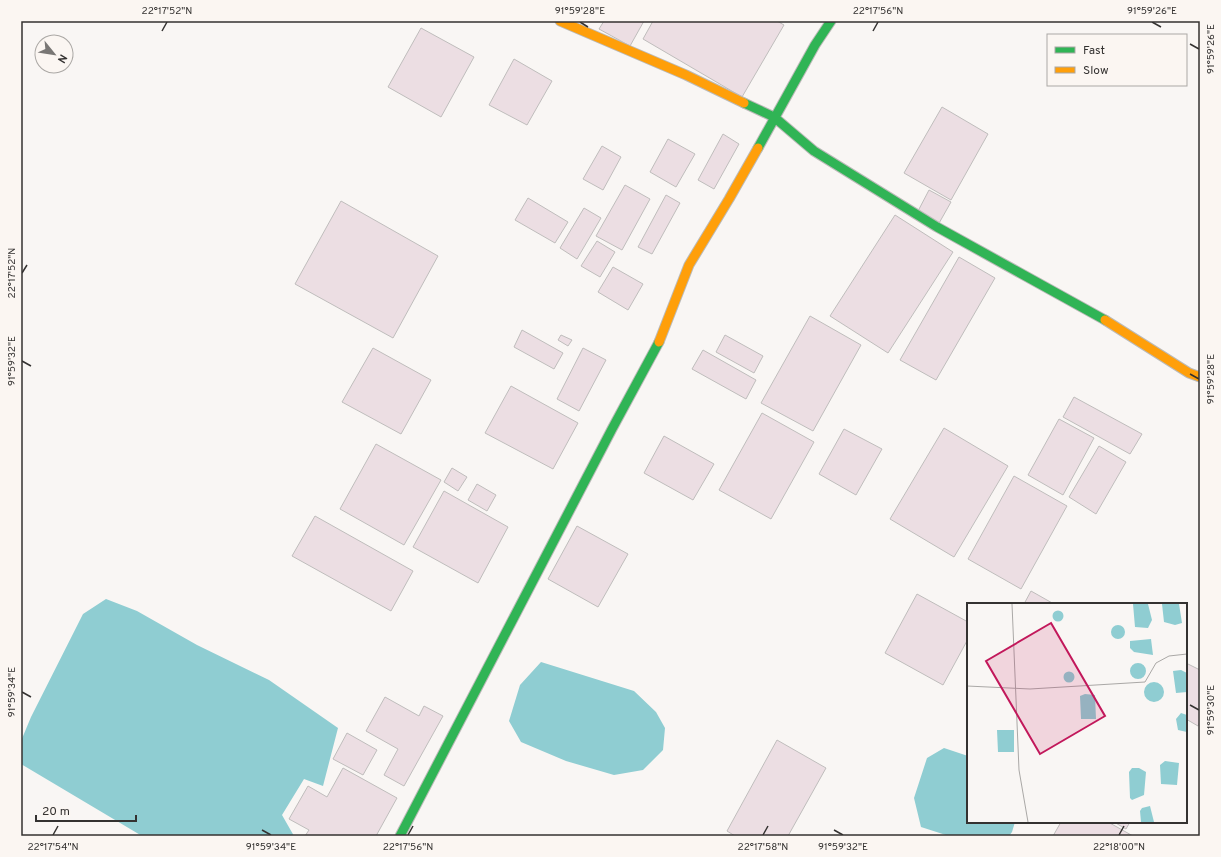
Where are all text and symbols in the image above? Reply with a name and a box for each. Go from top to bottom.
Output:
text: 22°17'52"N [142,5,192,18]
text: 91°59'28"E [555,5,605,18]
text: 22°17'56"N [853,5,903,18]
text: 91°59'26"E [1127,5,1177,18]
text: 91°59'26"E [1205,24,1218,74]
north arrow [34,34,74,74]
legend [1047,34,1187,86]
text: Fast [1083,43,1105,59]
text: N [54,52,70,65]
text: Slow [1083,63,1109,79]
text: 22°17'52"N [6,248,19,298]
text: 91°59'32"E [6,336,19,386]
text: 91°59'28"E [1205,354,1218,404]
inset map [967,603,1187,823]
text: 91°59'34"E [6,667,19,717]
text: 91°59'30"E [1205,685,1218,735]
scale bar [36,797,136,823]
text: 20 m [42,804,70,820]
text: 22°17'54"N [27,841,79,854]
text: 91°59'34"E [246,841,296,854]
text: 22°17'56"N [383,841,433,854]
text: 22°17'58"N [738,841,788,854]
text: 91°59'32"E [818,841,868,854]
text: 22°18'00"N [1093,841,1145,854]

